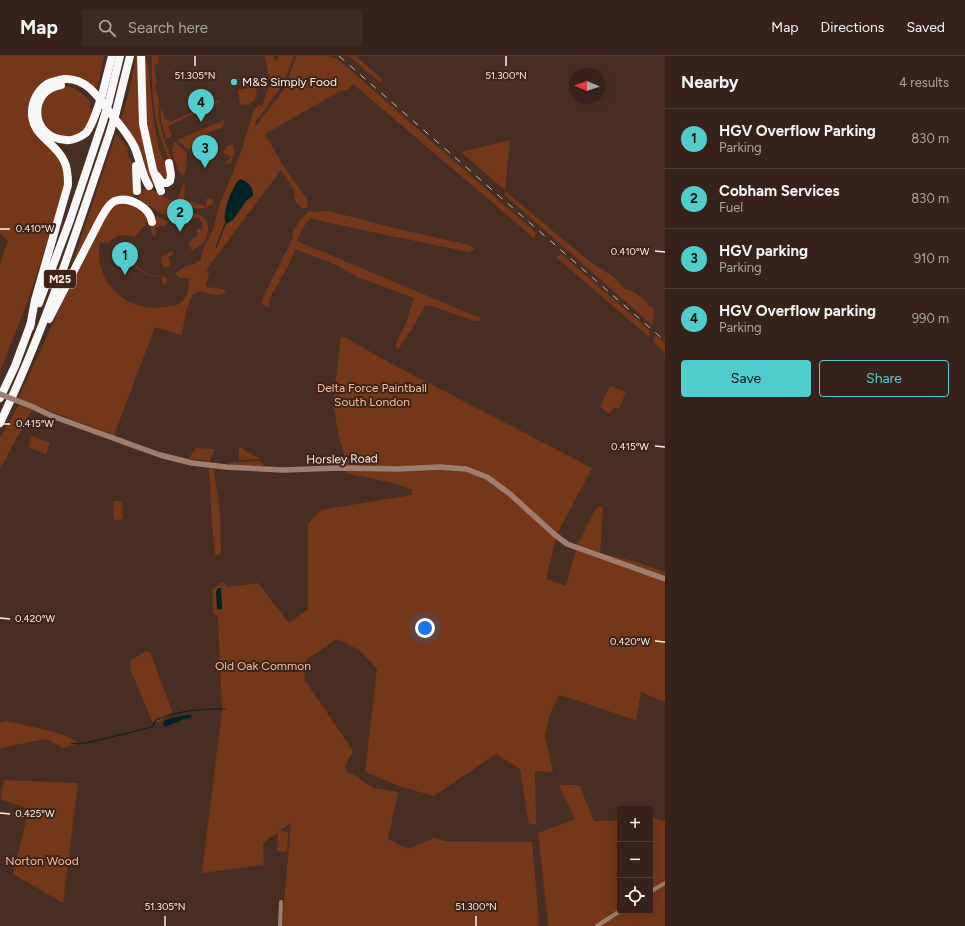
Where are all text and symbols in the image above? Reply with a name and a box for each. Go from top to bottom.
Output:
search box [82,10,362,46]
text: Map [20,16,58,39]
icon: search [96,17,118,39]
text: Search here [128,19,208,37]
text: Map [771,19,799,36]
text: Directions [821,19,884,36]
text: Saved [906,19,945,36]
north arrow [569,68,605,104]
text: 51.305°N [175,69,216,82]
text: 51.300°N [485,69,527,82]
text: Nearby [681,72,739,92]
place label: M&S Simply Food [242,75,337,89]
text: 4 results [899,75,949,90]
marker: M&S Simply Food [229,77,239,87]
pin: 4 [188,89,214,122]
text: HGV Overflow Parking [719,122,876,140]
text: 1 [691,131,697,146]
text: 830 m [911,131,949,146]
pin: 3 [192,135,218,168]
text: Parking [719,140,762,155]
text: Cobham Services [719,182,840,200]
text: 2 [690,191,698,206]
text: 830 m [911,191,949,206]
pin: 2 [167,199,193,232]
text: Fuel [719,200,743,215]
text: 0.410°W [16,222,55,235]
pin: 1 [112,242,138,275]
text: HGV parking [719,242,808,260]
text: 0.410°W [611,245,650,258]
text: 3 [690,251,698,266]
text: 910 m [914,251,949,266]
text: Parking [719,260,762,275]
road number: M25 [44,270,76,288]
text: HGV Overflow parking [719,302,876,320]
text: 4 [690,311,698,326]
text: 990 m [912,311,949,326]
text: Parking [719,320,762,335]
button: Save [681,360,811,397]
button: Share [819,360,949,397]
park label: Delta Force Paintball South London [317,381,427,409]
text: 0.415°W [16,417,54,430]
text: 0.415°W [611,440,649,453]
street label: Horsley Road [306,451,378,467]
text: 0.420°W [15,612,55,625]
your location [415,618,435,638]
text: 0.420°W [610,635,650,648]
park label: Old Oak Common [215,659,311,673]
map controls [617,806,653,914]
button: + [617,806,653,842]
text: 0.425°W [15,807,55,820]
button: − [617,842,653,878]
park label: Norton Wood [5,854,79,868]
button: locate [617,878,653,914]
text: 51.305°N [145,900,186,913]
text: 51.300°N [455,900,497,913]

